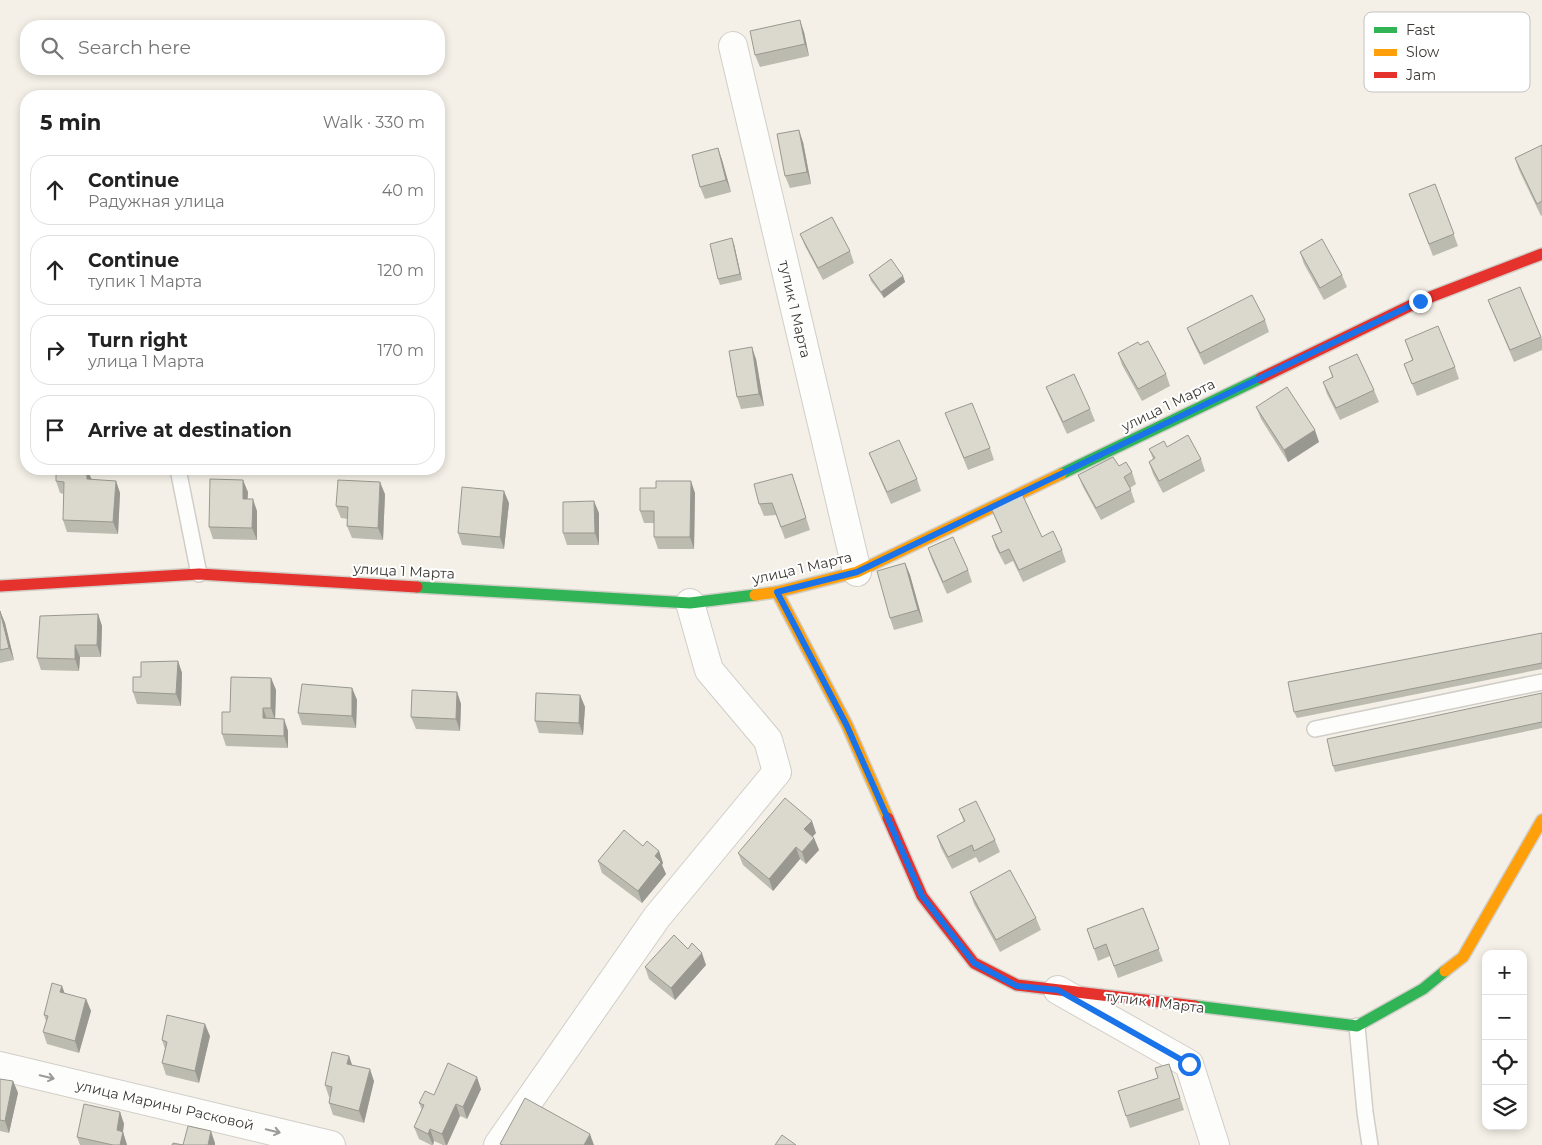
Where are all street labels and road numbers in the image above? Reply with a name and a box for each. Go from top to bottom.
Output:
street label: тупик 1 Марта [775,258,815,360]
street label: улица 1 Марта [1117,375,1218,436]
street label: улица 1 Марта [749,548,854,588]
street label: улица 1 Марта [352,559,455,583]
street label: тупик 1 Марта [1104,987,1206,1017]
street label: улица Марины Расковой [73,1076,256,1134]

